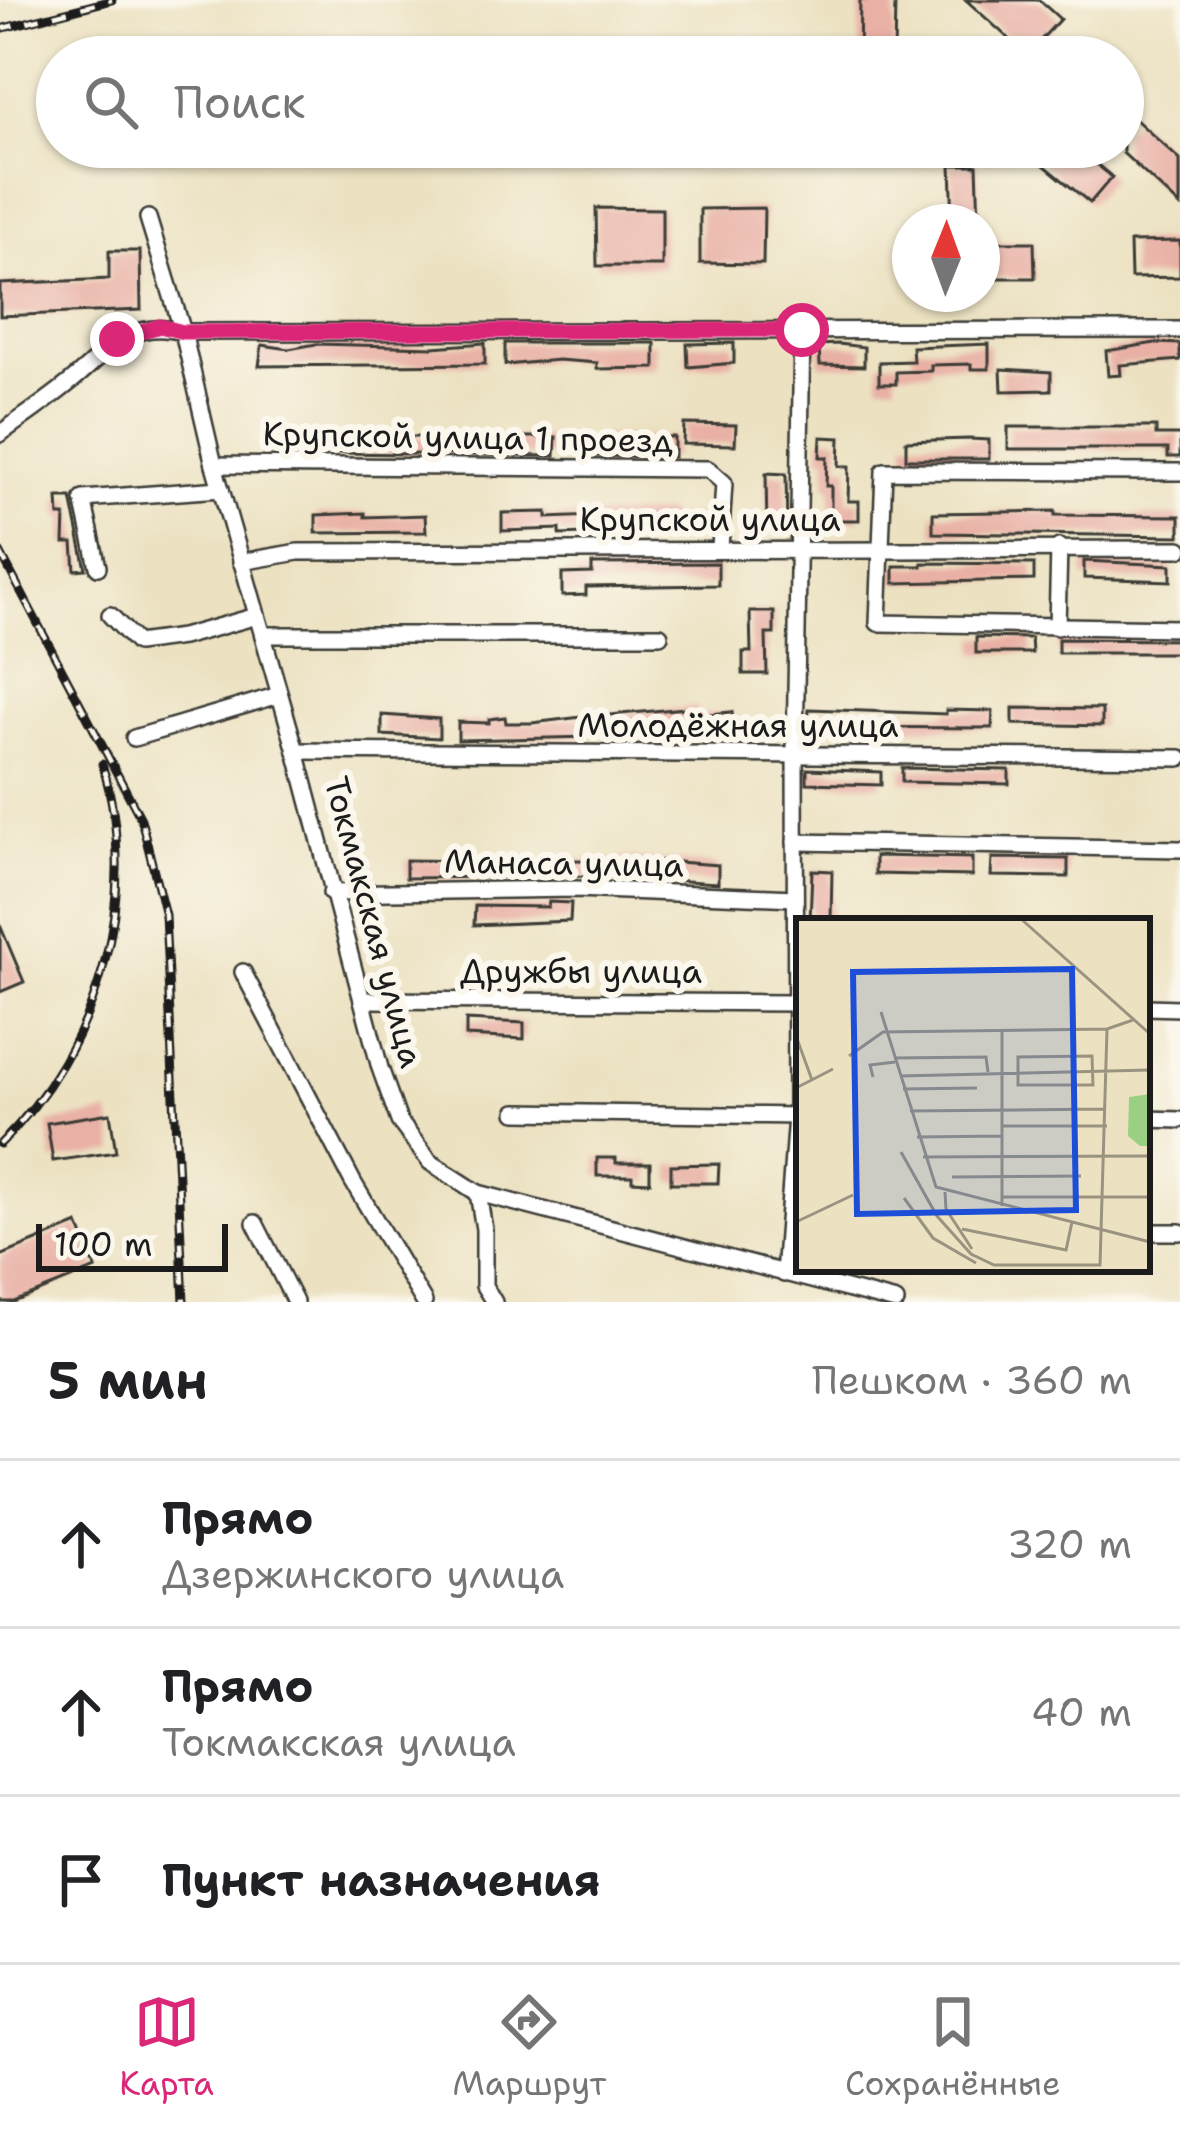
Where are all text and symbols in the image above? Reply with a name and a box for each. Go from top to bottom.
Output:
search box [36,36,1144,168]
icon: search [78,69,144,135]
text: Поиск [174,72,305,132]
north arrow [892,204,1000,312]
route start [775,303,829,357]
route end [90,312,144,366]
street label: Крупской улица 1 проезд [262,411,674,463]
street label: Крупской улица [579,497,841,542]
street label: Молодёжная улица [577,703,899,748]
street label: Токмакская улица [314,772,434,1072]
street label: Манаса улица [444,838,684,888]
inset map [796,918,1150,1272]
street label: Дружбы улица [460,949,702,994]
scale bar [36,1218,228,1271]
text: 100 m [54,1222,153,1267]
text: 5 мин [48,1346,208,1414]
text: Пешком · 360 m [812,1354,1132,1406]
text: Прямо [162,1488,313,1548]
icon: ahead [48,1511,114,1577]
text: 320 m [1007,1518,1132,1570]
text: Дзержинского улица [162,1548,564,1600]
text: Прямо [162,1656,313,1716]
icon: ahead [48,1679,114,1745]
text: 40 m [1031,1686,1132,1738]
text: Токмакская улица [162,1716,516,1768]
icon: arrive [48,1847,114,1913]
text: Пункт назначения [162,1850,601,1910]
tab: Карта [119,1989,214,2106]
tab: Маршрут [452,1989,606,2106]
tab: Сохранённые [845,1989,1061,2106]

